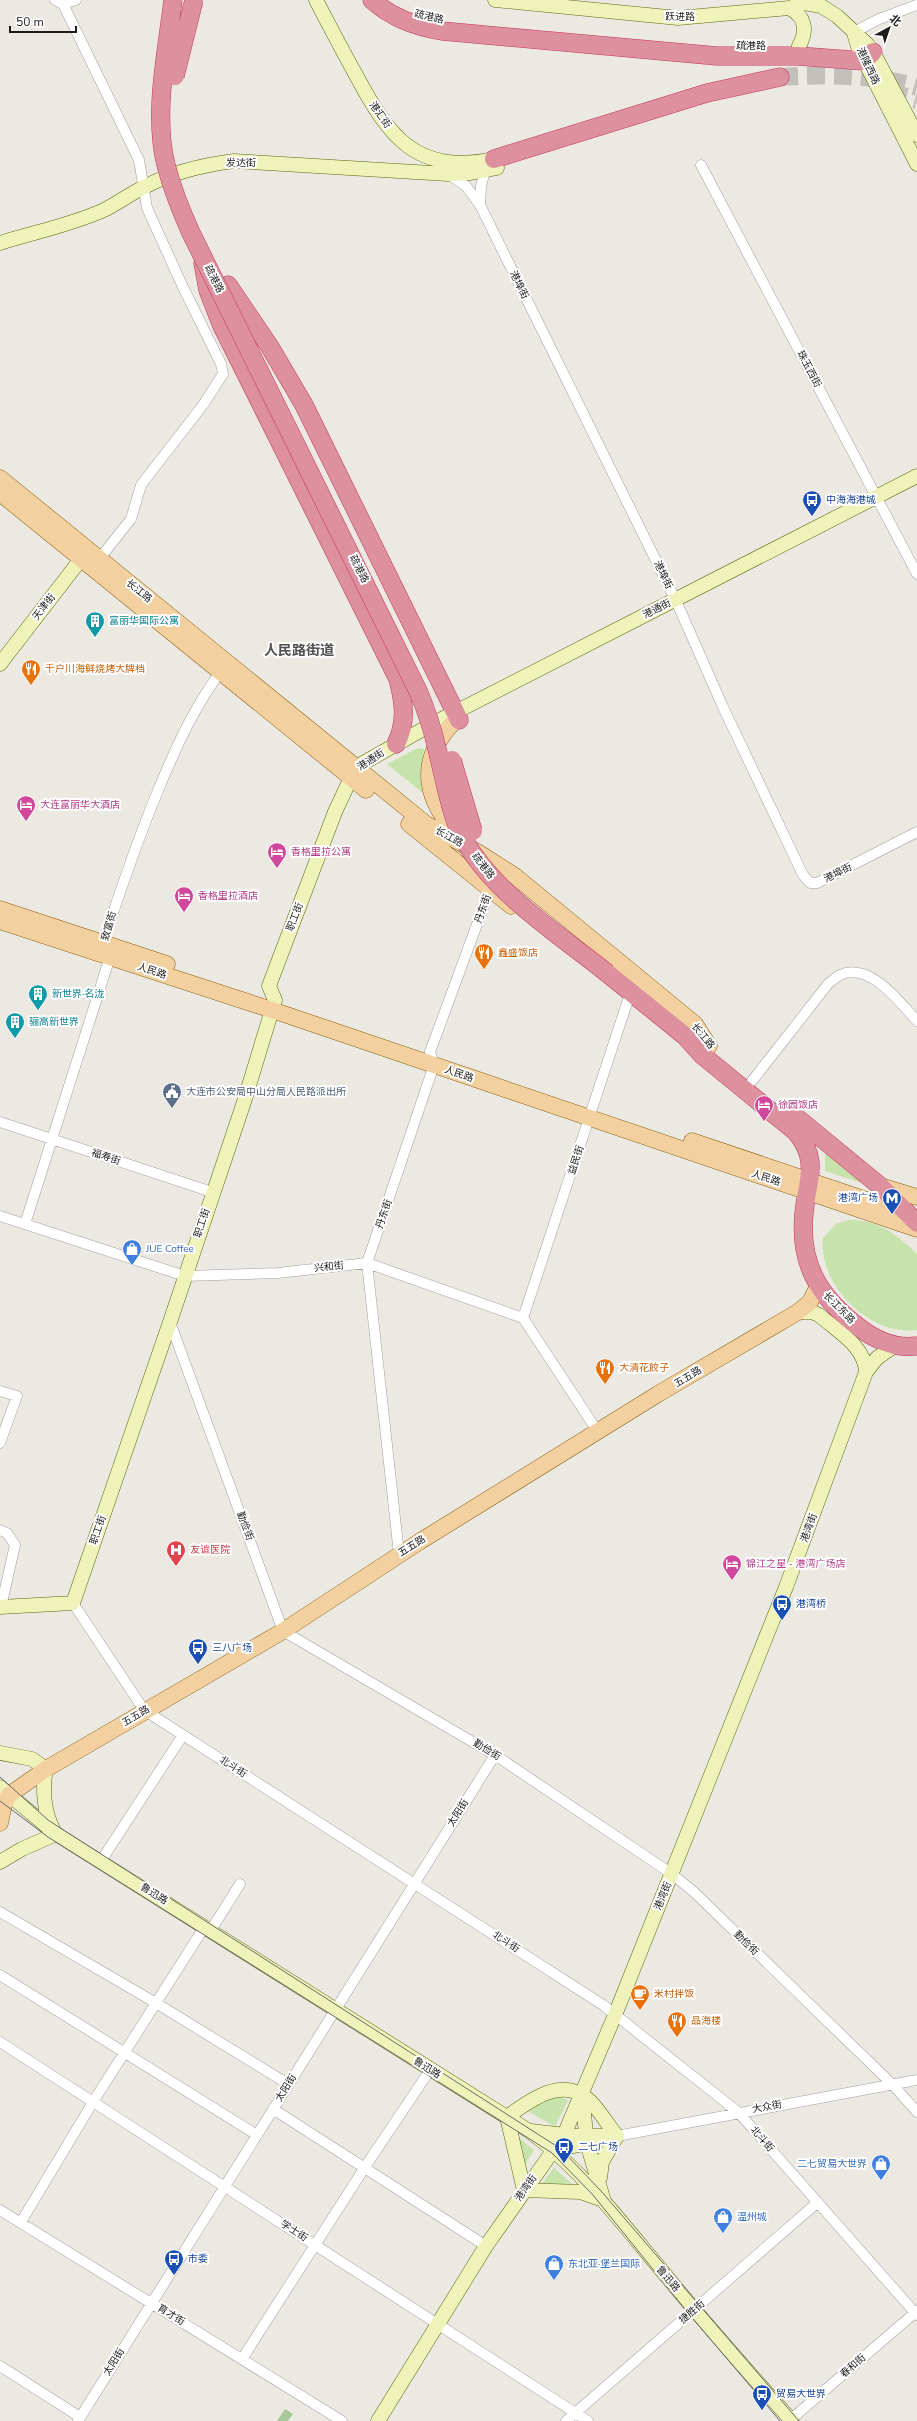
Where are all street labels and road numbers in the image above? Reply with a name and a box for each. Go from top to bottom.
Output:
street label: 疏港路 [413,7,445,27]
street label: 跃进路 [665,10,695,24]
street label: 疏港路 [736,39,766,53]
street label: 港隆西路 [853,45,883,87]
street label: 港汇街 [366,99,394,131]
street label: 发达街 [226,156,256,170]
street label: 疏港路 [201,262,227,296]
street label: 港埠街 [506,268,532,302]
street label: 珠玉西街 [793,348,825,390]
street label: 疏港路 [346,552,372,586]
street label: 港埠街 [650,558,676,592]
street label: 长江路 [123,576,155,606]
street label: 天津街 [29,591,59,623]
street label: 港通街 [640,596,674,622]
street label: 港通街 [355,746,387,774]
street label: 长江路 [432,824,466,850]
street label: 疏港路 [468,850,498,882]
street label: 港埠街 [821,860,855,886]
street label: 丹东街 [471,893,495,925]
street label: 职工街 [283,900,307,934]
street label: 致富街 [98,910,120,942]
street label: 人民路 [136,960,168,982]
street label: 长江路 [688,1020,718,1052]
street label: 人民路 [443,1062,475,1086]
street label: 益民街 [565,1144,587,1176]
street label: 福寿街 [90,1146,122,1168]
street label: 人民路 [750,1167,782,1189]
street label: 丹东街 [372,1198,396,1230]
street label: 职工街 [191,1207,213,1239]
street label: 兴和街 [313,1258,345,1276]
street label: 长江东路 [820,1289,858,1327]
street label: 五五路 [672,1363,704,1391]
street label: 勤俭街 [233,1510,257,1542]
street label: 港湾街 [797,1512,821,1544]
street label: 职工街 [86,1514,110,1546]
street label: 五五路 [396,1532,428,1560]
street label: 五五路 [120,1702,152,1730]
street label: 勤俭街 [471,1736,503,1764]
street label: 北斗街 [217,1753,249,1781]
street label: 太阳街 [444,1797,472,1829]
street label: 港湾街 [651,1879,675,1913]
street label: 鲁迅路 [138,1880,170,1908]
street label: 北斗街 [490,1928,522,1956]
street label: 勤俭街 [730,1928,762,1958]
street label: 鲁迅路 [411,2054,443,2082]
street label: 太阳街 [272,2072,300,2104]
street label: 大众街 [751,2098,783,2116]
street label: 北斗街 [747,2123,777,2155]
street label: 港湾街 [512,2172,540,2204]
street label: 学士街 [278,2217,310,2245]
street label: 鲁迅路 [653,2263,683,2295]
street label: 捷胜街 [676,2297,708,2327]
street label: 育才街 [155,2301,187,2329]
street label: 太阳街 [100,2346,128,2378]
street label: 春和街 [837,2351,869,2381]

